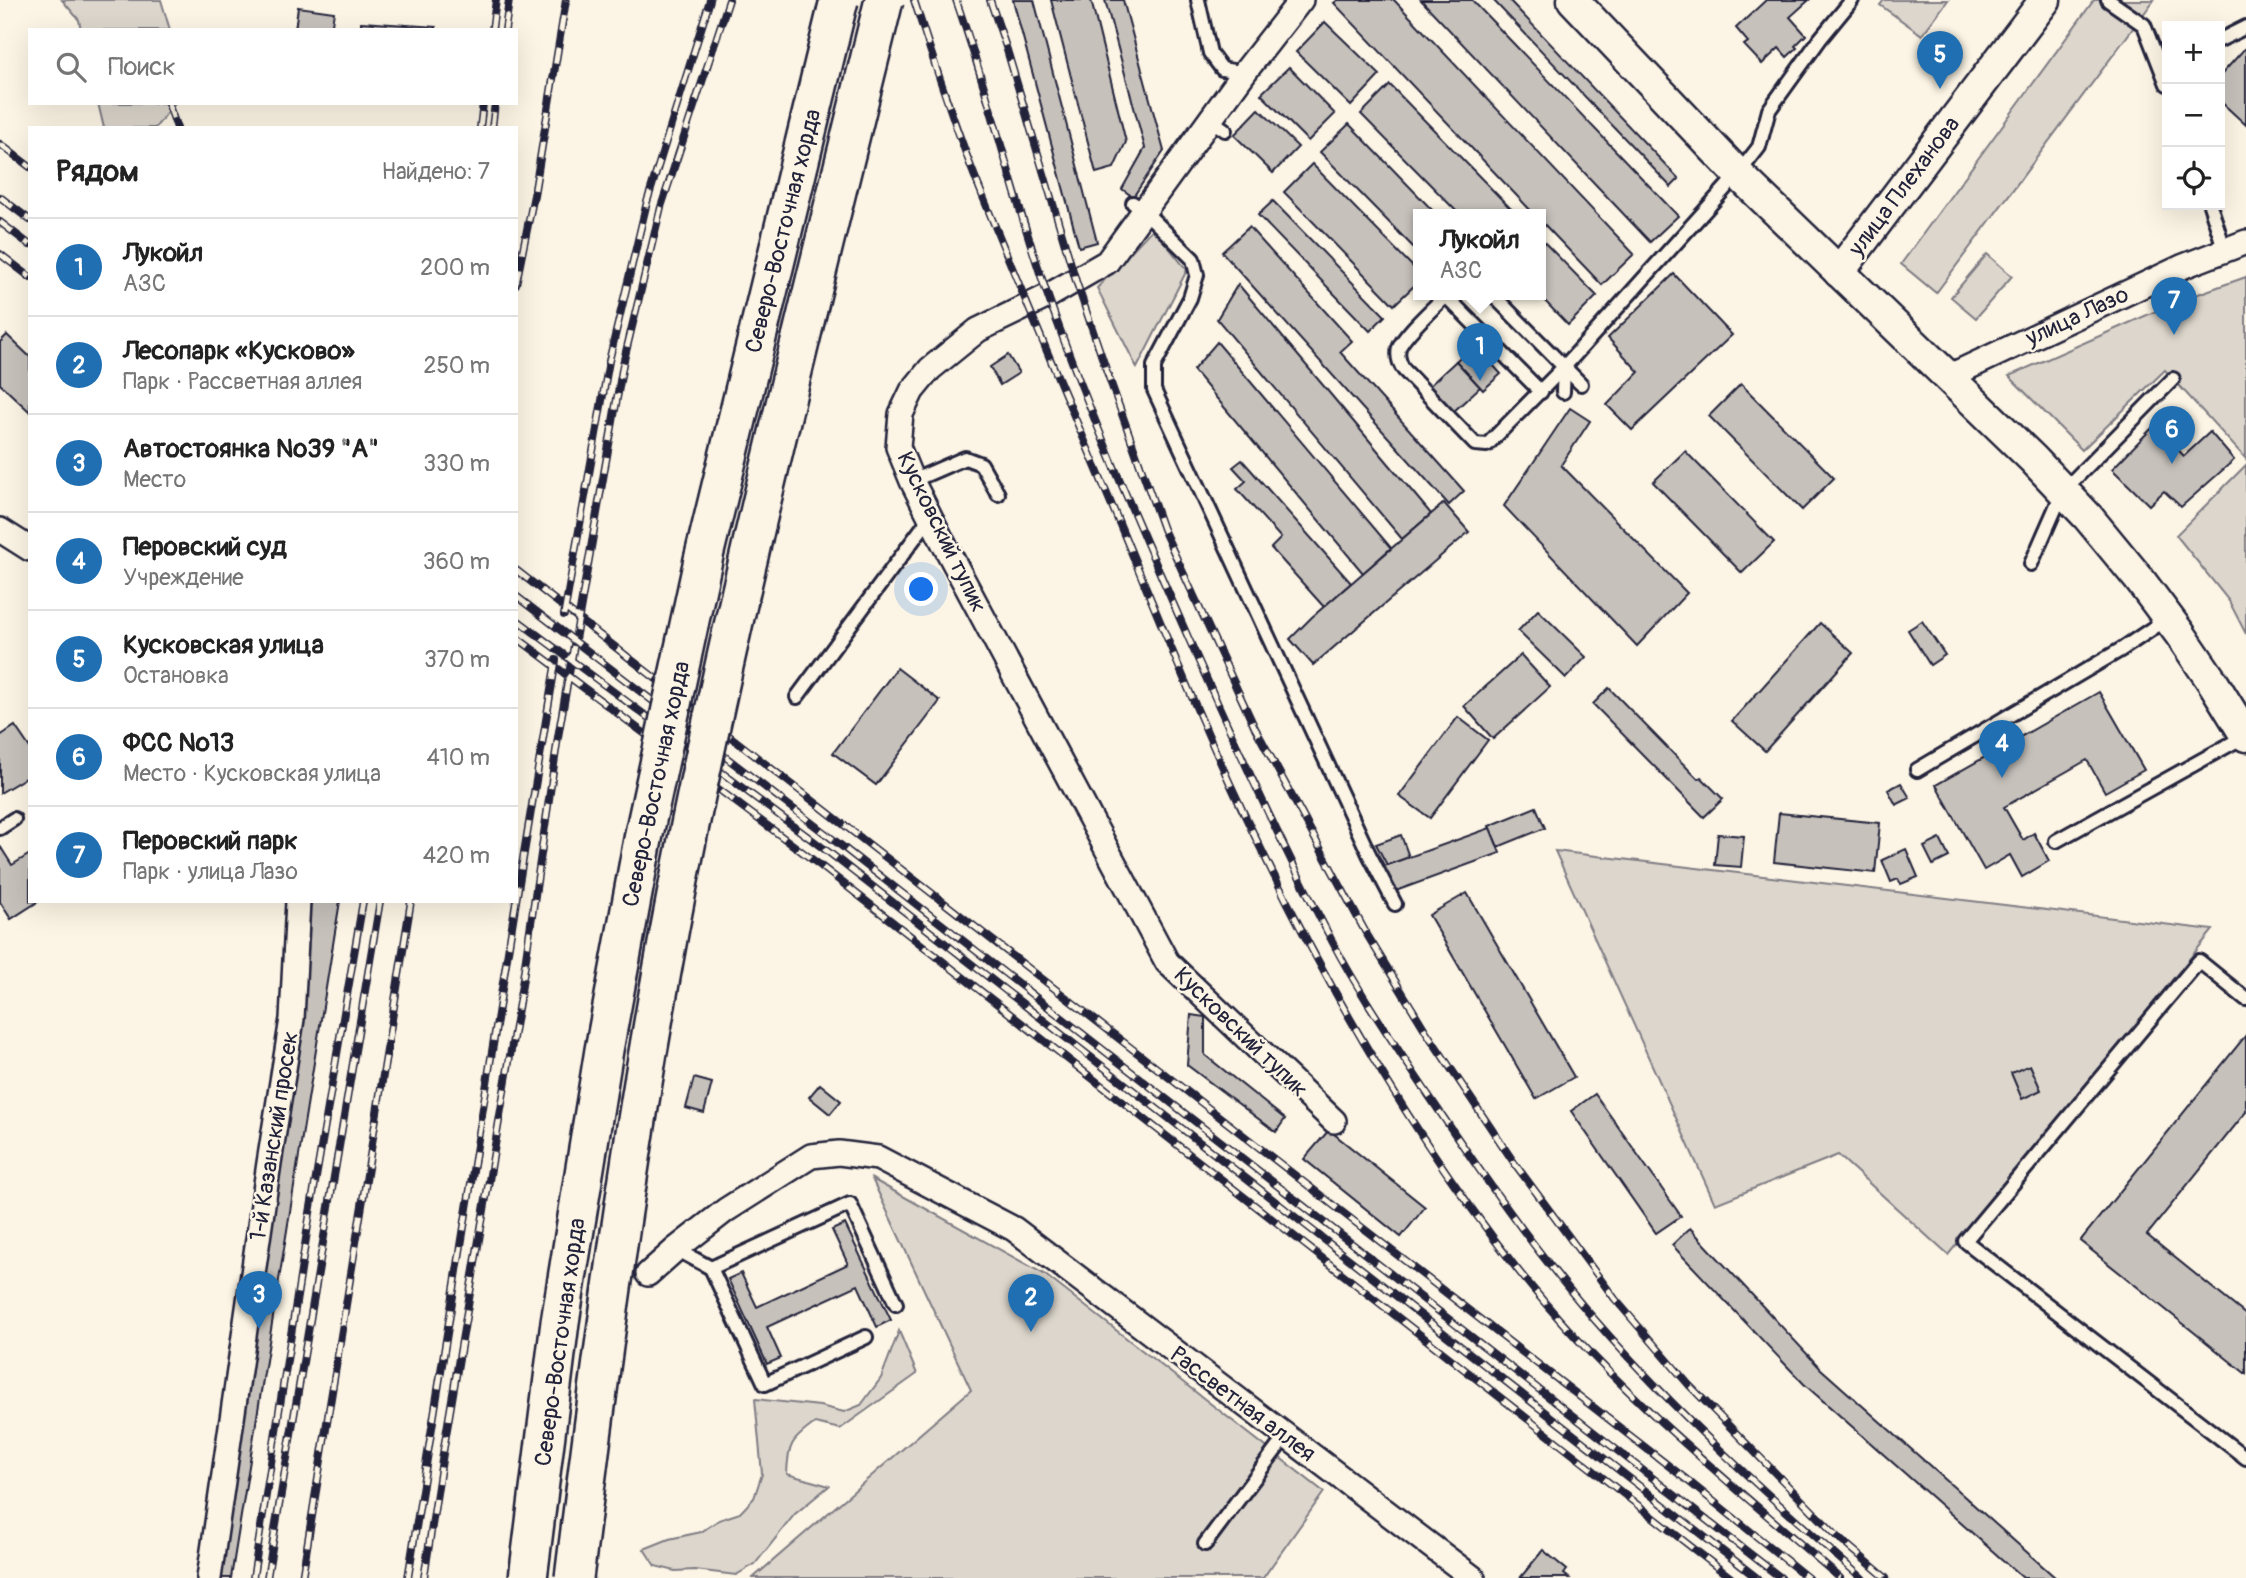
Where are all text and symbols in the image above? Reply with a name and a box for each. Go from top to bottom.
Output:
map controls [2162,21,2225,210]
button: + [2162,21,2225,84]
search box [28,28,518,105]
pin: 5 [1917,31,1963,89]
icon: search [52,48,90,86]
text: Поиск [108,51,176,83]
button: − [2162,84,2225,147]
street label: Северо-Восточная хорда [739,106,827,356]
street label: улица Плеханова [1841,110,1966,262]
button: locate [2162,147,2225,210]
text: Рядом [56,153,139,190]
text: Найдено: 7 [381,157,490,186]
popup [1413,209,1546,300]
text: Лукойл [1439,224,1520,256]
text: Лукойл [123,237,203,269]
text: 1 [75,253,84,282]
text: 200 m [420,253,490,282]
text: АЗС [1439,256,1482,285]
text: АЗС [123,269,166,298]
pin: 7 [2151,277,2197,335]
street label: улица Лазо [2020,280,2133,353]
pin: 1 [1457,323,1503,381]
text: Лесопарк «Кусково» [123,335,355,367]
text: 2 [73,351,85,380]
text: 250 m [424,351,490,380]
text: Парк · Рассветная аллея [123,367,362,396]
pin: 6 [2149,406,2195,464]
text: Автостоянка №39 "А" [123,433,379,465]
street label: Кусковский тупик [891,447,993,617]
text: 3 [73,449,85,478]
text: 330 m [423,449,490,478]
text: Место [123,465,186,494]
text: Перовский суд [123,531,287,563]
text: 4 [72,547,86,576]
text: 360 m [423,547,490,576]
text: Учреждение [123,563,244,592]
your location [904,572,938,606]
text: Кусковская улица [123,629,324,661]
text: 5 [73,645,85,674]
text: 370 m [424,645,490,674]
street label: Северо-Восточная хорда [616,658,696,910]
text: Остановка [123,661,229,690]
pin: 4 [1979,720,2025,778]
text: ФСС №13 [123,727,234,759]
text: 6 [72,743,86,772]
text: 410 m [427,743,490,772]
text: Место · Кусковская улица [123,759,381,788]
text: Перовский парк [123,825,298,857]
text: 7 [73,841,85,870]
text: 420 m [423,841,490,870]
text: Парк · улица Лазо [123,857,298,886]
street label: Кусковский тупик [1168,961,1314,1103]
street label: 1-й Казанский просек [243,1029,305,1243]
street label: Северо-Восточная хорда [528,1216,592,1468]
pin: 3 [236,1271,282,1329]
pin: 2 [1008,1274,1054,1332]
street label: Рассветная аллея [1165,1340,1321,1468]

